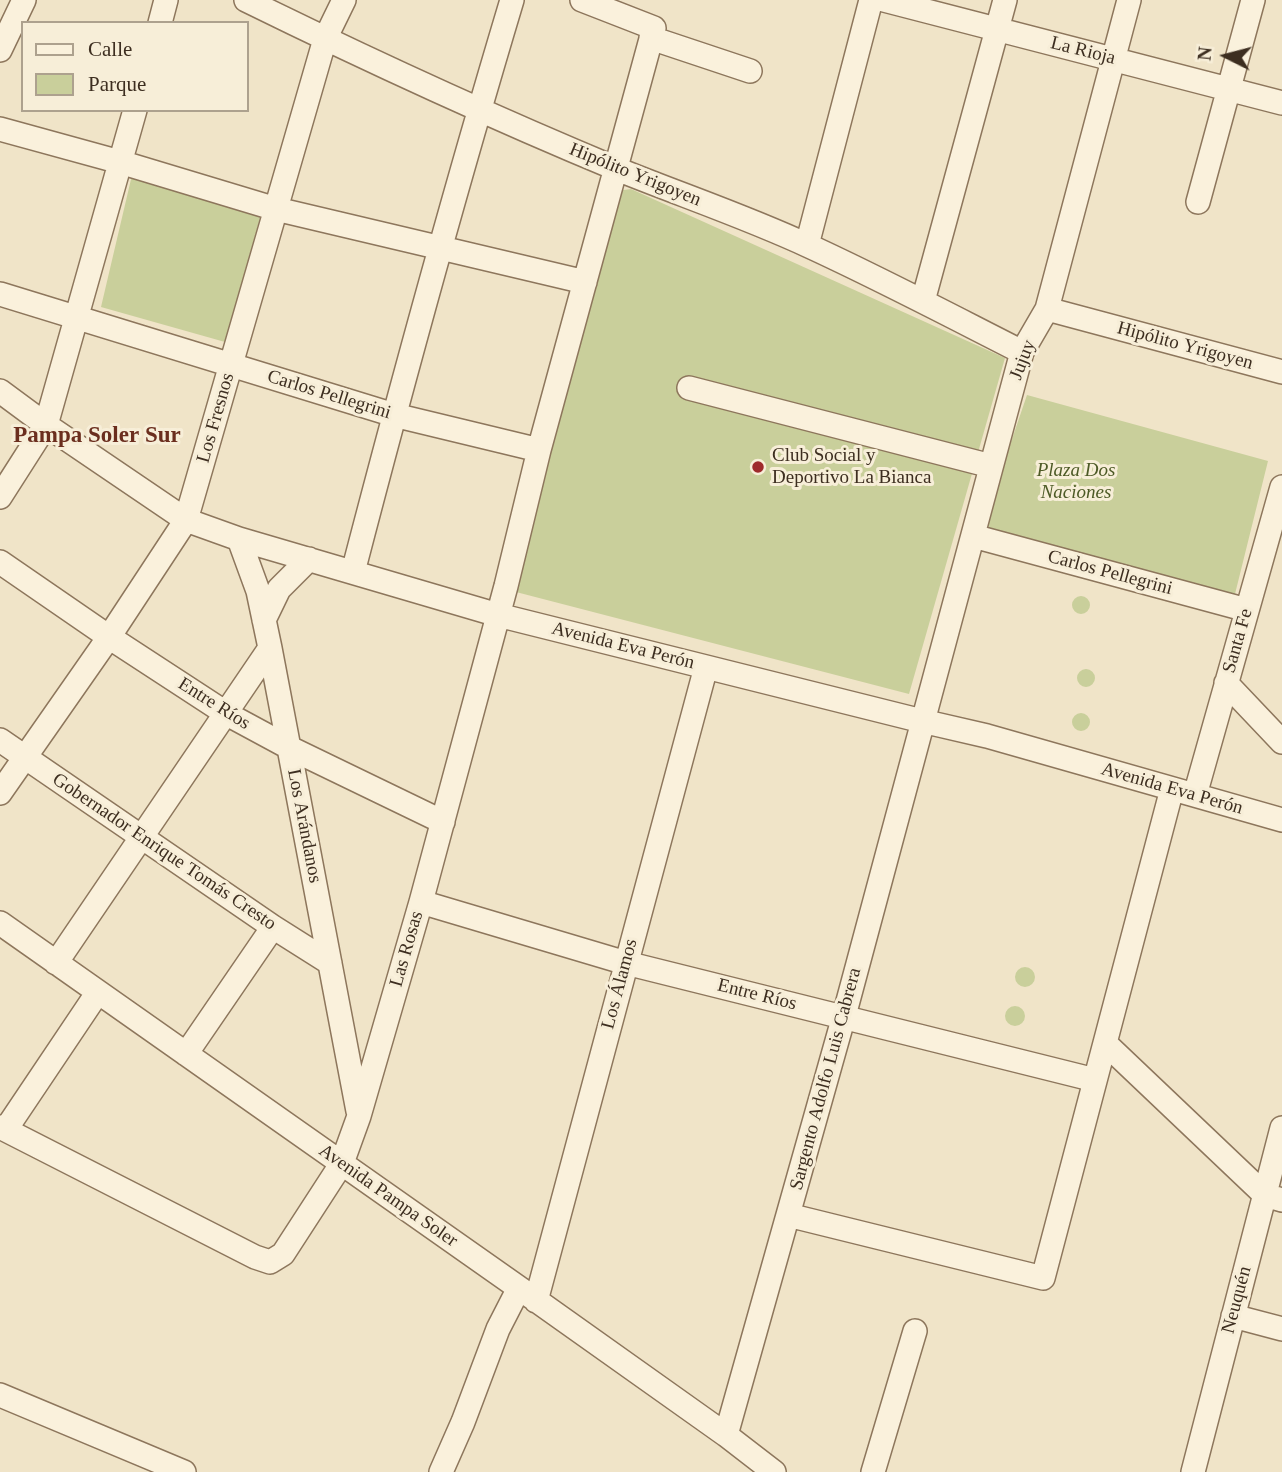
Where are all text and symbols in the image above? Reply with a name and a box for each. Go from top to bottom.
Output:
legend [21,21,248,112]
north arrow [1191,21,1261,91]
street label: La Rioja [1048,32,1118,70]
text: Calle [88,37,132,61]
text: N [1193,46,1216,62]
text: Parque [88,72,146,96]
street label: Hipólito Yrigoyen [566,138,704,212]
street label: Hipólito Yrigoyen [1115,317,1255,375]
street label: Jujuy [1005,337,1041,383]
street label: Carlos Pellegrini [264,365,394,425]
street label: Los Fresnos [192,370,240,466]
district label: Pampa Soler Sur [13,422,181,450]
place label: Club Social y Deportivo La Bianca [772,445,931,489]
marker: Club Social y Deportivo La Bianca [750,459,766,475]
park label: Plaza Dos Naciones [1037,460,1115,504]
street label: Carlos Pellegrini [1045,545,1175,601]
street label: Santa Fe [1218,606,1258,676]
street label: Avenida Eva Perón [549,617,697,675]
street label: Entre Ríos [174,673,254,735]
street label: Avenida Eva Perón [1099,758,1245,820]
street label: Los Arándanos [282,767,326,885]
street label: Gobernador Enrique Tomás Cresto [48,768,280,936]
street label: Las Rosas [385,909,429,989]
street label: Los Álamos [597,936,643,1032]
street label: Sargento Adolfo Luis Cabrera [785,965,867,1193]
street label: Entre Ríos [715,974,799,1016]
street label: Avenida Pampa Soler [314,1140,462,1252]
street label: Neuquén [1217,1264,1257,1336]

